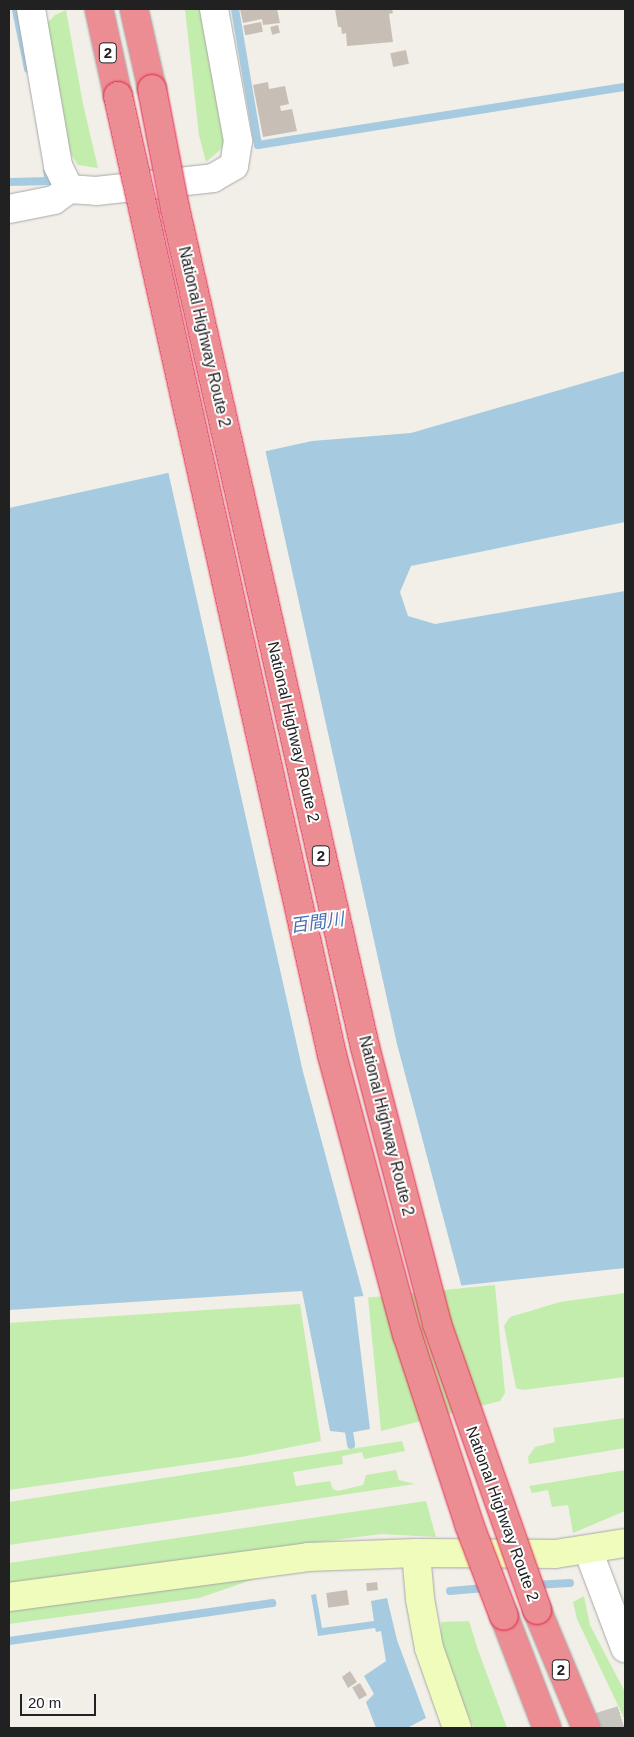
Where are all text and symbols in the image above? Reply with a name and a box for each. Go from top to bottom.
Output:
road number: 2 [98,40,118,66]
street label: National Highway Route 2 [174,245,234,429]
street label: National Highway Route 2 [263,640,323,824]
road number: 2 [311,844,331,868]
water label: 百間川 [289,909,345,937]
street label: National Highway Route 2 [354,1034,418,1218]
street label: National Highway Route 2 [461,1424,543,1604]
road number: 2 [551,1658,571,1682]
scale bar [22,1684,99,1716]
text: 20 m [28,1694,61,1711]

